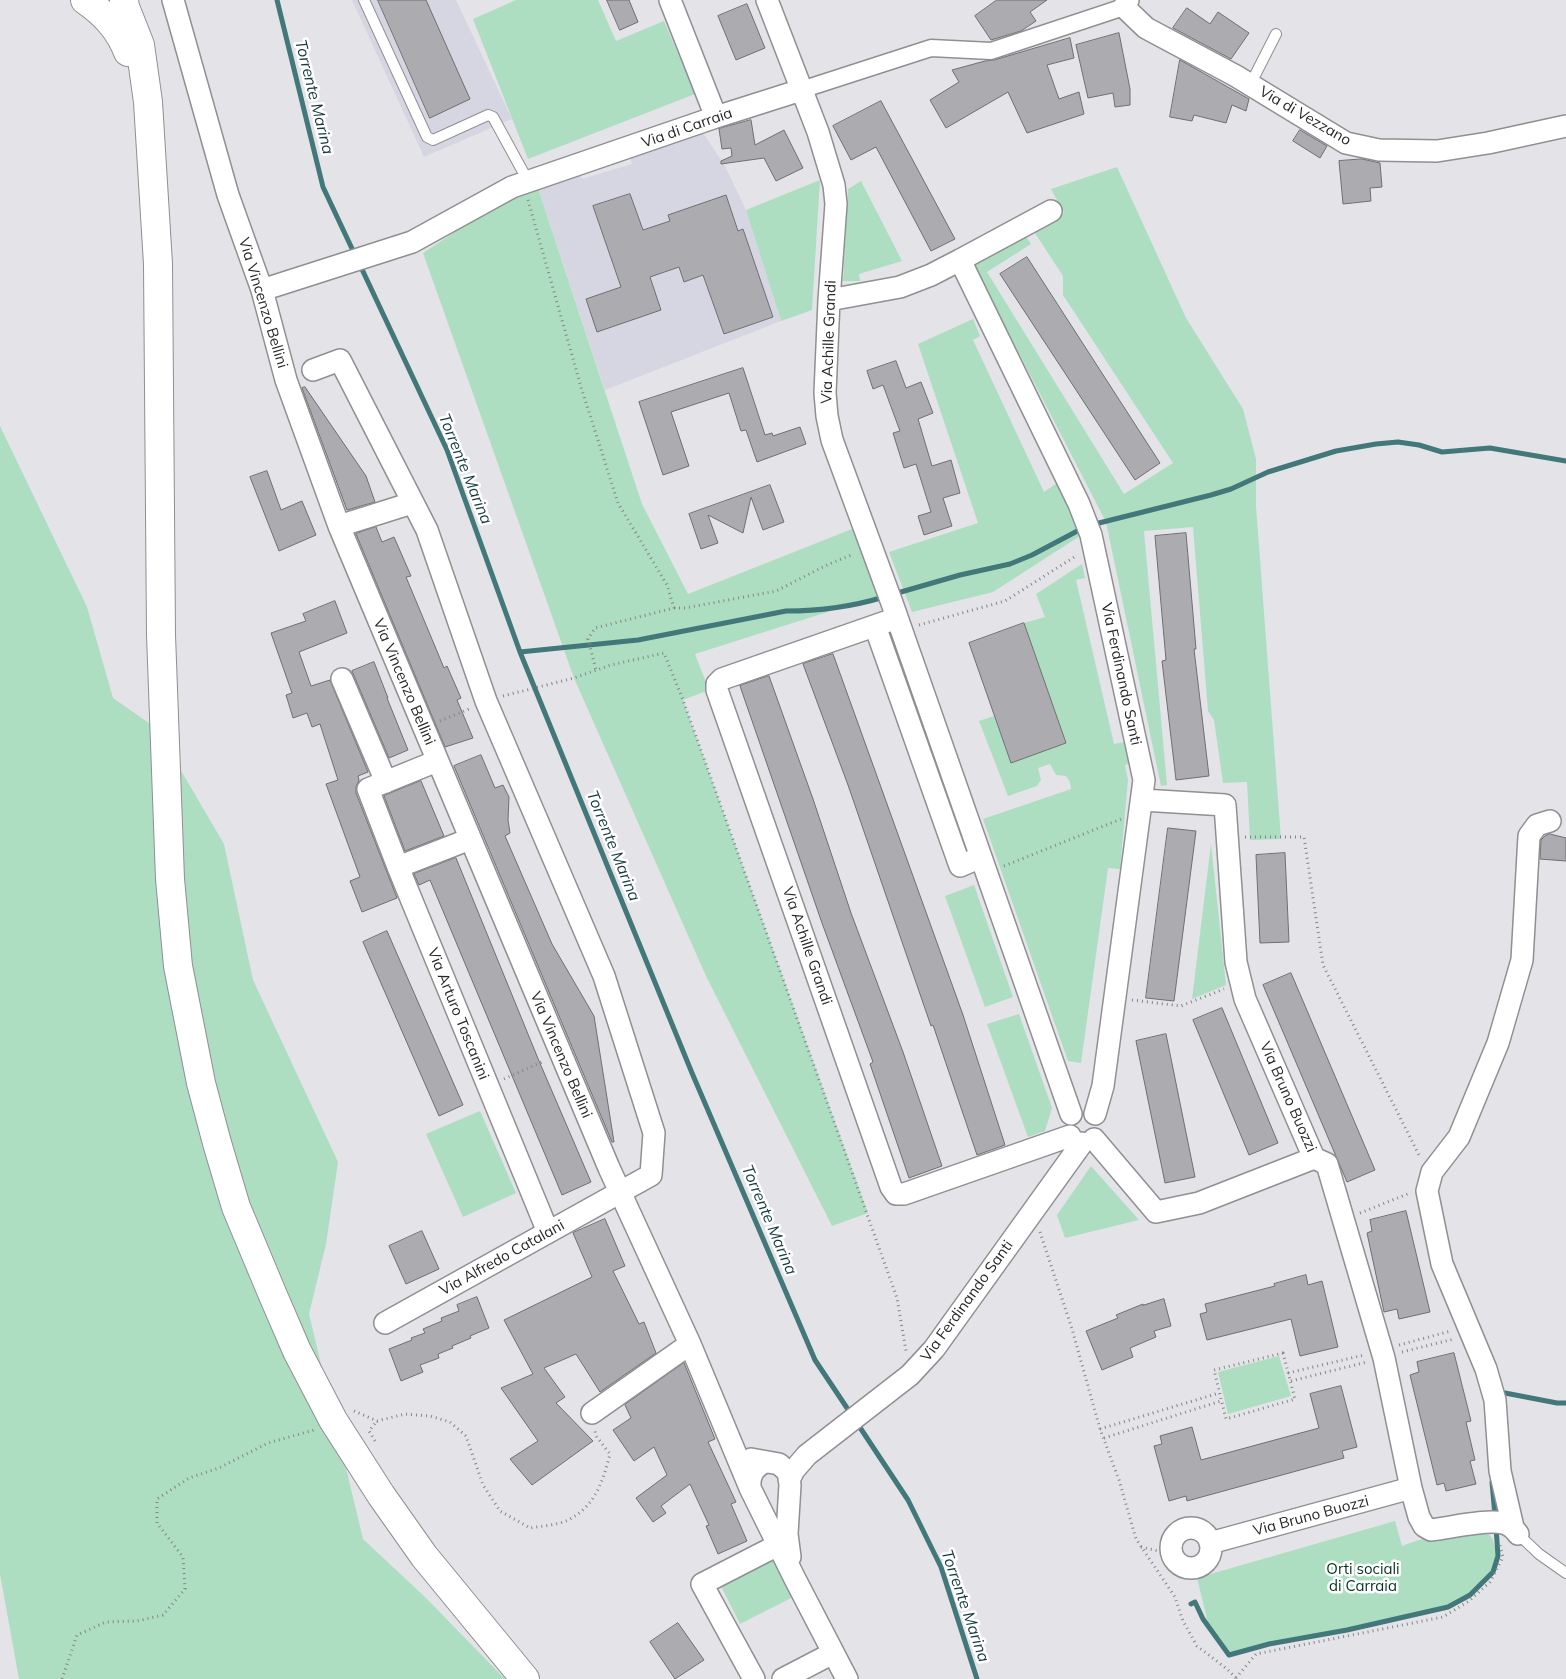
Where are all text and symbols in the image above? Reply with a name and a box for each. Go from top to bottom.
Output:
water label: Torrente Marina [290,38,338,156]
street label: Via di Vezzano [1256,82,1354,150]
street label: Via di Carraia [639,104,735,152]
street label: Via Vincenzo Bellini [235,236,291,370]
street label: Via Achille Grandi [818,280,840,404]
water label: Torrente Marina [434,411,496,527]
street label: Via Ferdinando Santi [1097,601,1145,747]
street label: Via Vincenzo Bellini [369,616,439,748]
water label: Torrente Marina [582,788,644,904]
street label: Via Achille Grandi [778,885,836,1007]
street label: Via Arturo Toscanini [423,945,493,1083]
street label: Via Vincenzo Bellini [526,989,596,1121]
street label: Via Bruno Buozzi [1256,1039,1320,1155]
water label: Torrente Marina [737,1162,801,1278]
street label: Via Alfredo Catalani [436,1216,568,1300]
street label: Via Ferdinando Santi [917,1237,1017,1365]
street label: Via Bruno Buozzi [1251,1492,1371,1540]
water label: Torrente Marina [937,1547,993,1665]
park label: Orti sociali di Carraia [1326,1560,1400,1595]

